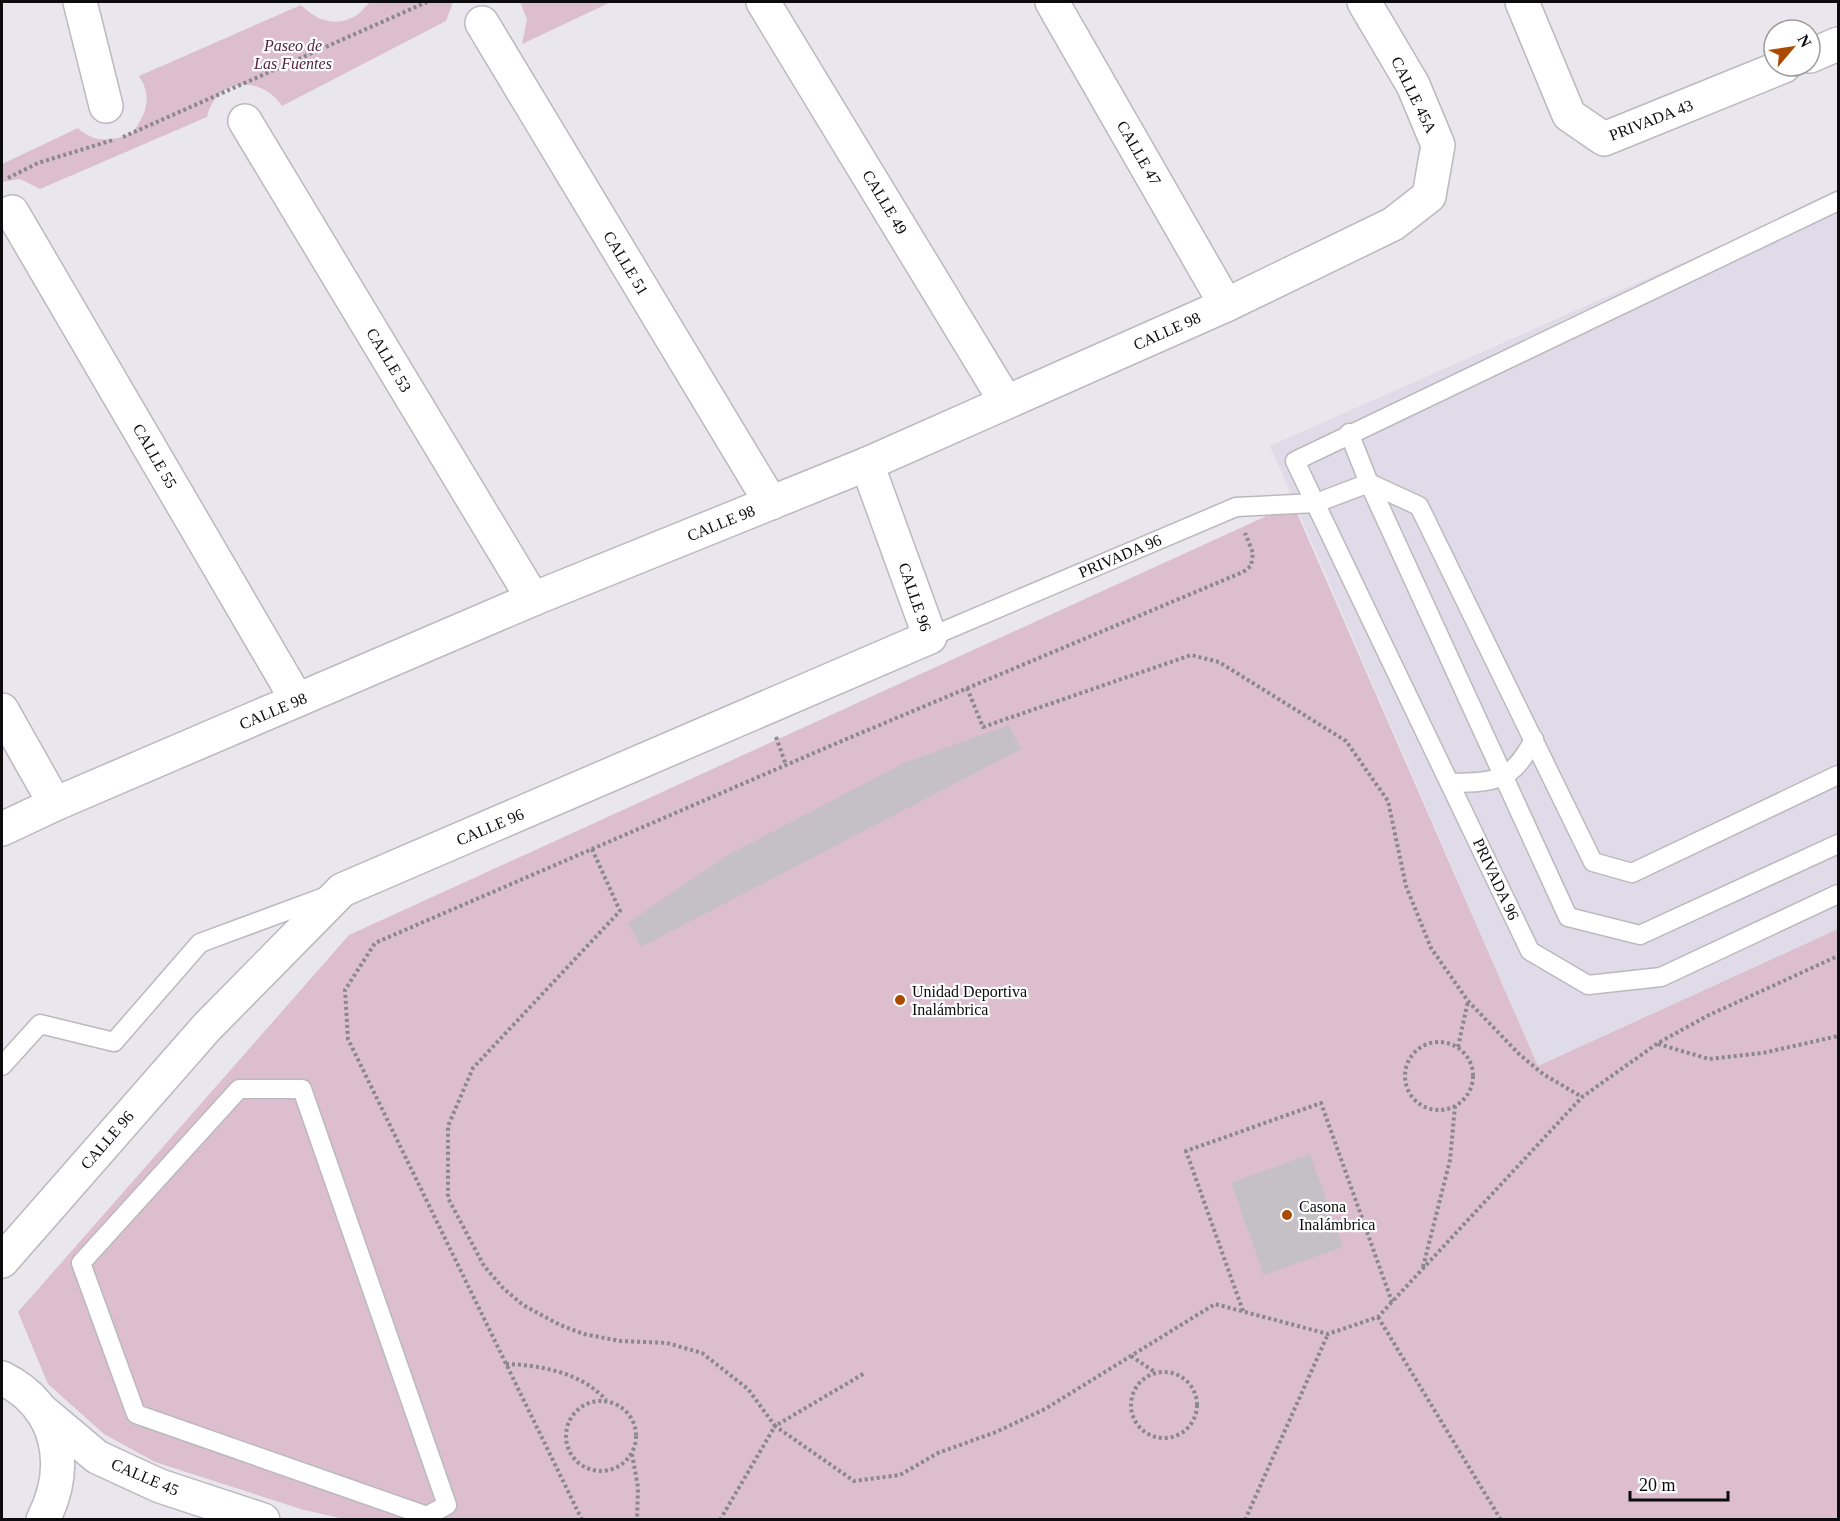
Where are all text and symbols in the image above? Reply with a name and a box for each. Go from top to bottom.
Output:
north arrow [1762,18,1822,78]
text: N [1794,32,1815,51]
park label: Paseo de Las Fuentes [253,37,332,72]
street label: CALLE 45A [1388,54,1440,136]
street label: PRIVADA 43 [1607,96,1695,144]
street label: CALLE 47 [1114,118,1164,188]
street label: CALLE 49 [859,167,911,237]
street label: CALLE 51 [600,228,652,298]
street label: CALLE 98 [1131,309,1203,353]
street label: CALLE 53 [363,325,415,395]
street label: CALLE 55 [130,421,180,491]
street label: CALLE 98 [685,502,757,544]
street label: PRIVADA 96 [1076,531,1164,581]
street label: CALLE 96 [895,560,935,634]
street label: CALLE 98 [237,689,309,733]
street label: CALLE 96 [454,805,526,849]
street label: PRIVADA 96 [1470,835,1522,923]
place label: Unidad Deportiva Inalámbrica [912,983,1027,1018]
marker: Unidad Deportiva Inalámbrica [893,993,907,1007]
street label: CALLE 96 [77,1107,137,1173]
place label: Casona Inalámbrica [1299,1198,1375,1233]
marker: Casona Inalámbrica [1280,1208,1294,1222]
street label: CALLE 45 [109,1455,181,1499]
scale bar [1630,1464,1728,1502]
text: 20 m [1639,1475,1676,1495]

